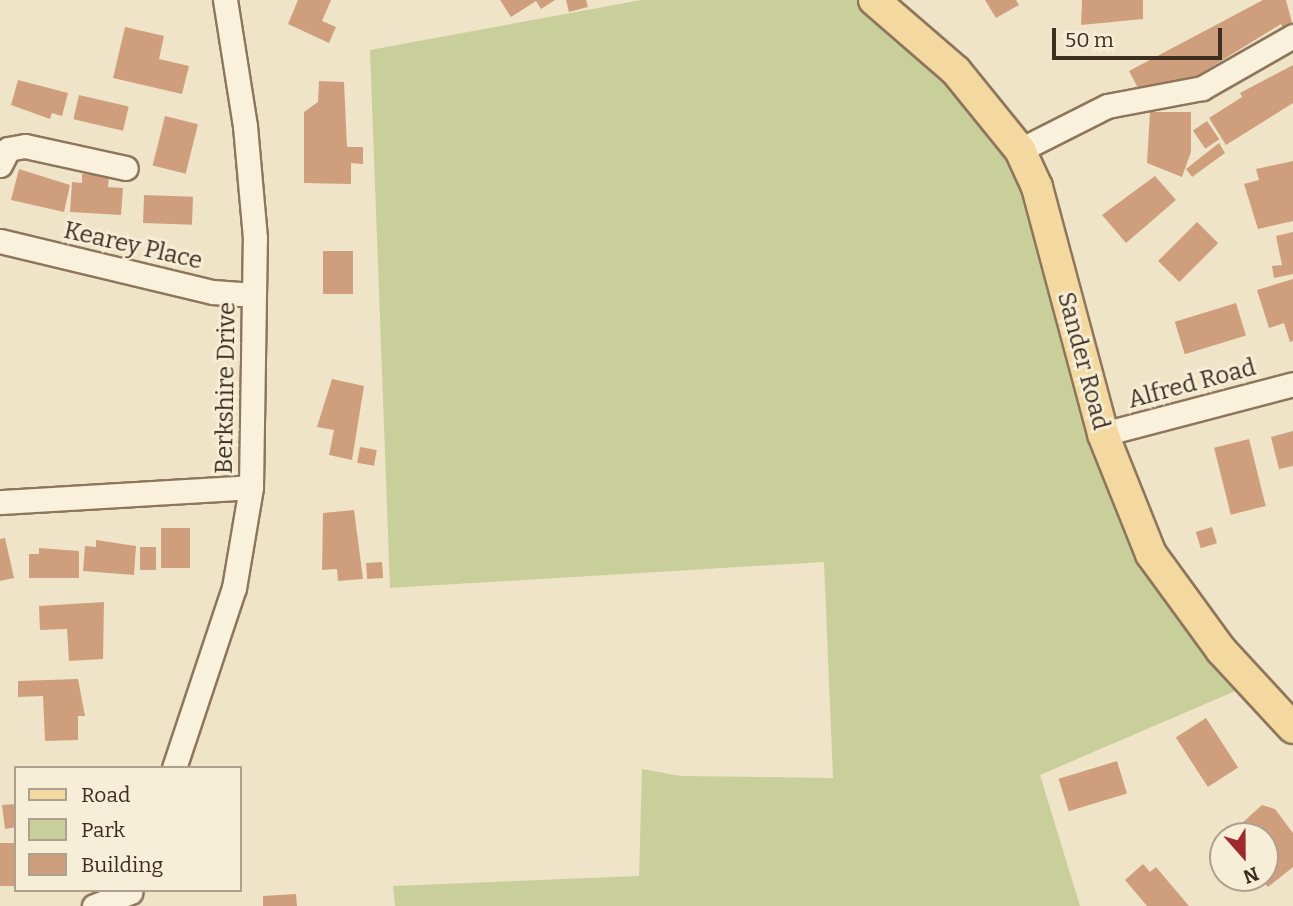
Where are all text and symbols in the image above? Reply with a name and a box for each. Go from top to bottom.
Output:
scale bar [1055,14,1225,58]
text: 50 m [1065,27,1114,53]
street label: Kearey Place [61,216,205,276]
street label: Sander Road [1051,289,1115,433]
street label: Berkshire Drive [210,302,242,474]
street label: Alfred Road [1125,353,1259,415]
legend [14,766,242,892]
text: Road [81,782,130,808]
text: Park [81,817,125,843]
north arrow [1209,822,1279,892]
text: Building [81,852,163,878]
text: N [1240,862,1262,889]

